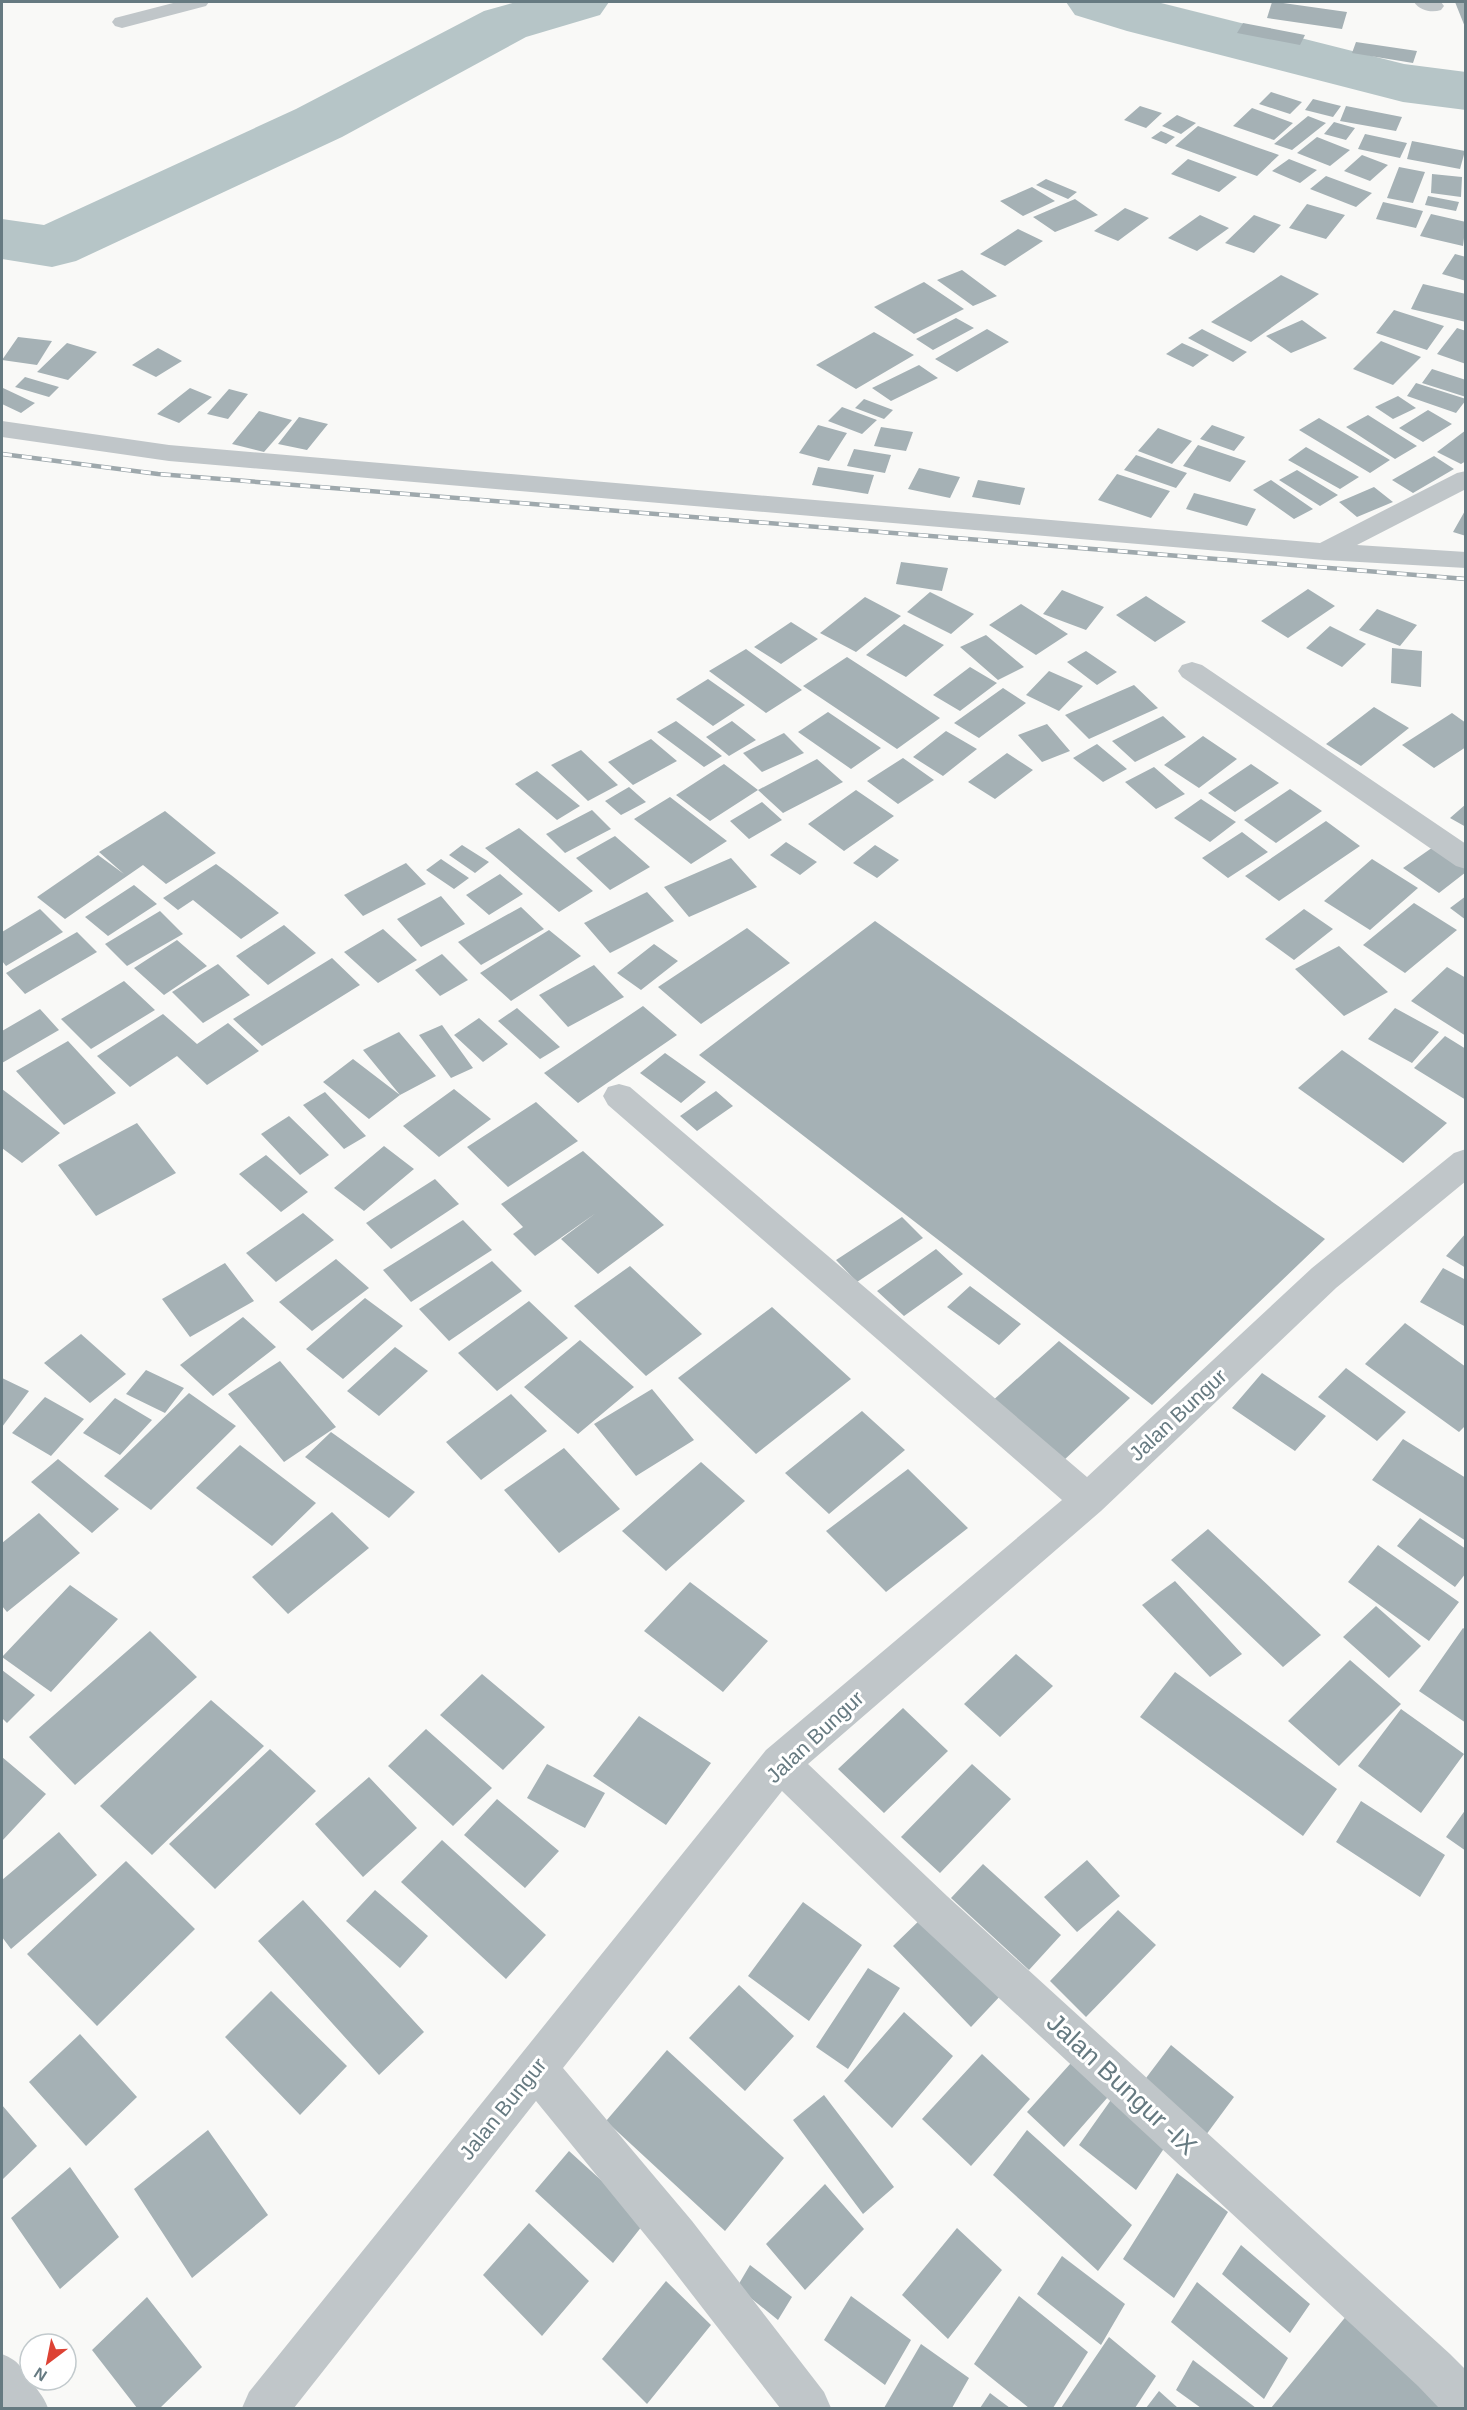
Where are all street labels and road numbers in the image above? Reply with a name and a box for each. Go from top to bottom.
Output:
street label: Jalan Bungur [1125,1364,1231,1465]
street label: Jalan Bungur [762,1686,868,1787]
street label: Jalan Bungur -IX [1041,2007,1203,2161]
street label: Jalan Bungur [455,2053,550,2164]

